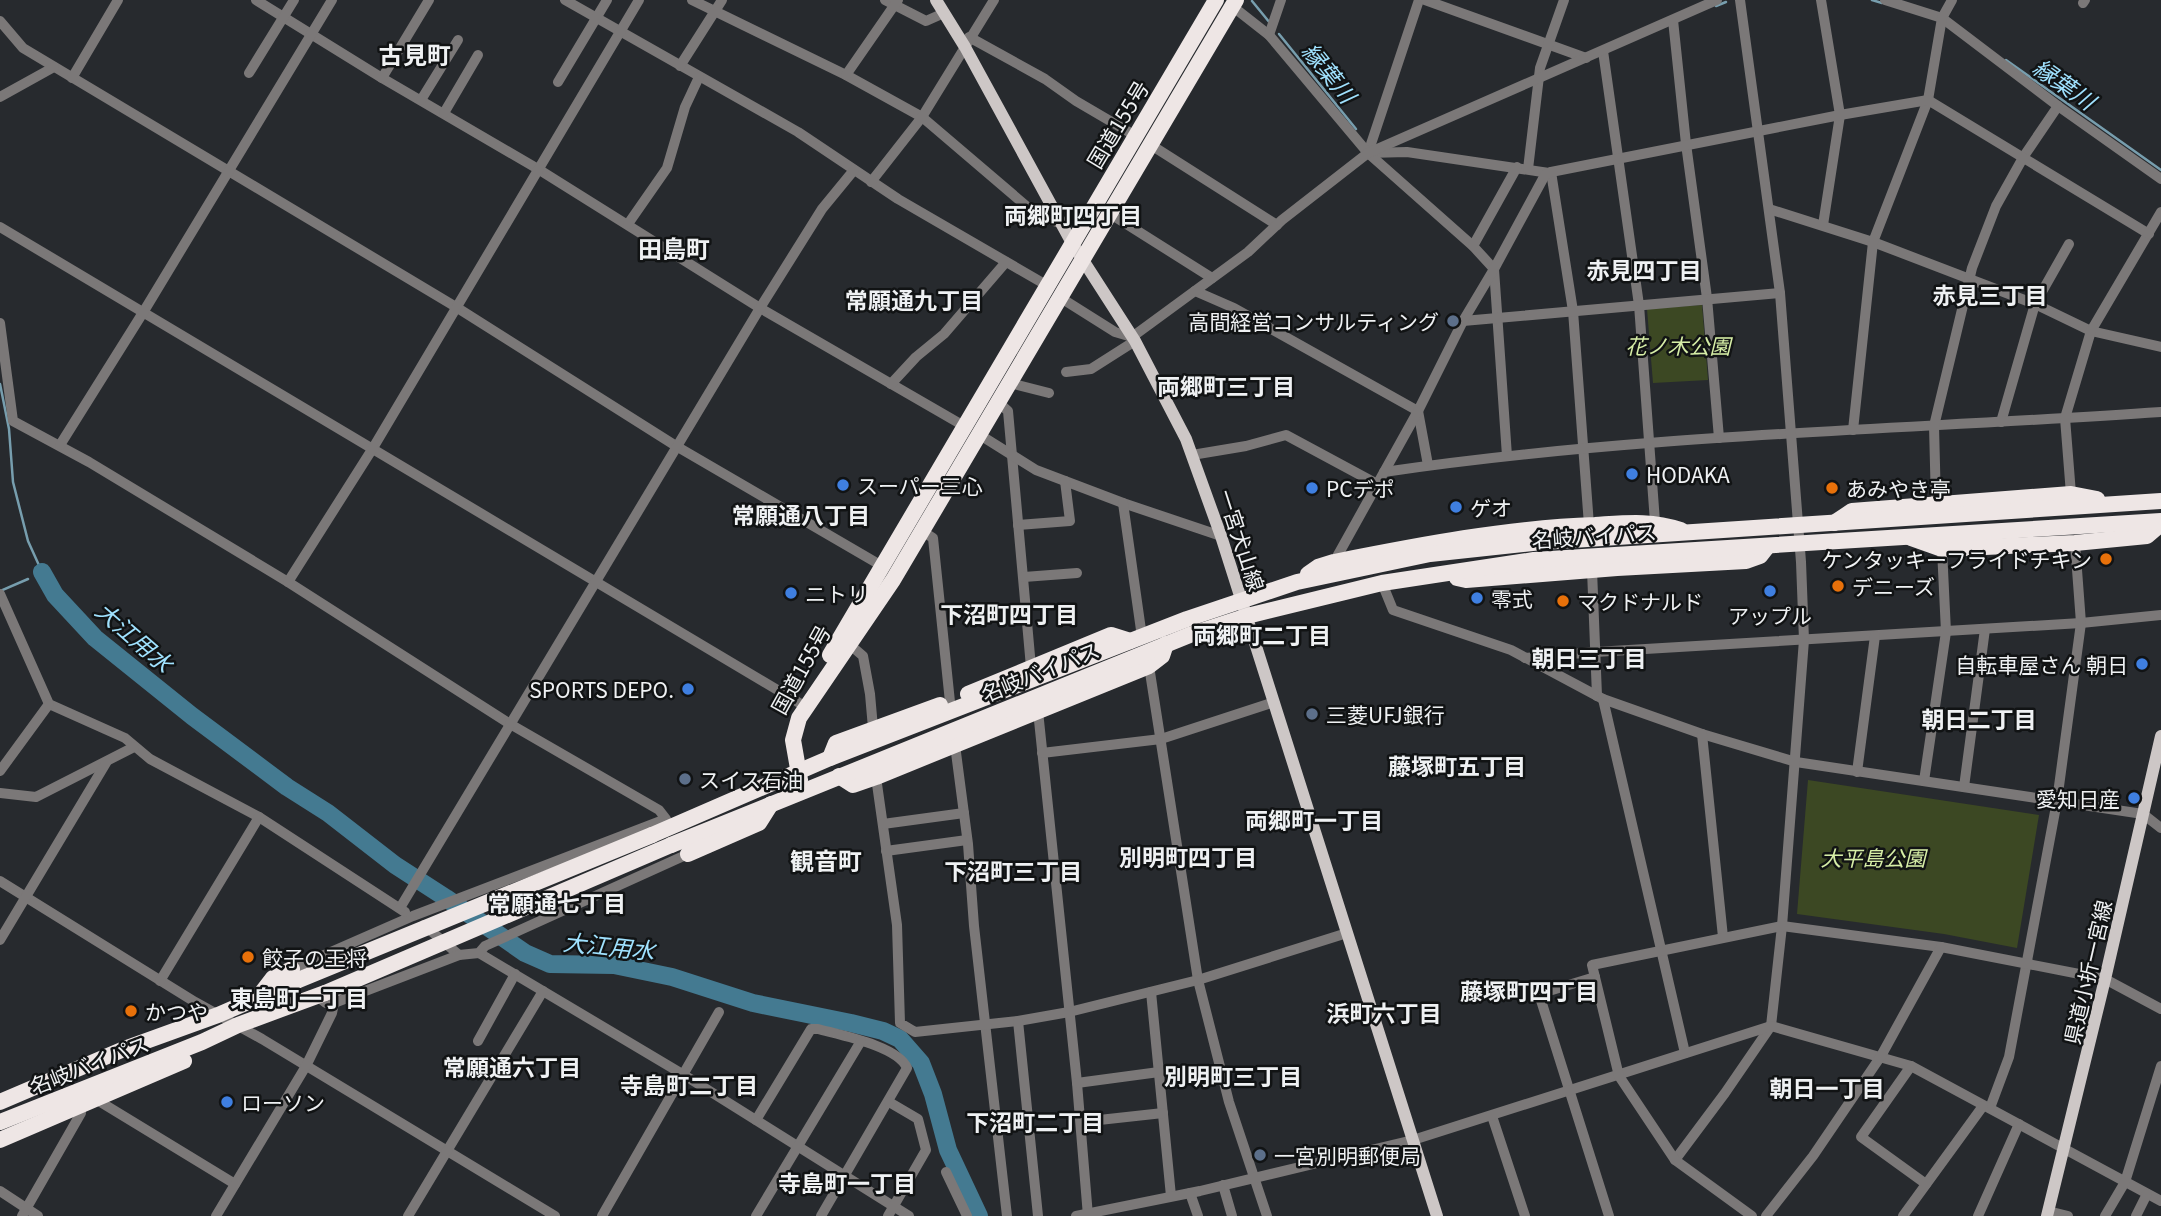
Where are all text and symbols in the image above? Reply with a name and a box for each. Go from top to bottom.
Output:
water label: 縁葉川 [1295,34,1367,112]
district label: 古見町 [379,36,451,71]
water label: 縁葉川 [2027,49,2105,118]
street label: 国道155号 [1079,74,1155,174]
district label: 両郷町四丁目 [1004,197,1142,231]
district label: 田島町 [638,230,710,265]
district label: 赤見四丁目 [1587,252,1702,286]
district label: 赤見三丁目 [1933,277,2048,311]
district label: 常願通九丁目 [845,282,983,316]
place label: 高間経営コンサルティング [1188,306,1439,336]
marker: 高間経営コンサルティング [1445,313,1461,329]
park label: 花ノ木公園 [1626,330,1733,360]
district label: 両郷町三丁目 [1157,368,1295,402]
place label: HODAKA [1646,459,1730,489]
marker: HODAKA [1624,466,1640,482]
place label: スーパー三心 [857,470,983,500]
place label: PCデポ [1326,473,1395,503]
place label: あみやき亭 [1846,473,1951,503]
marker: スーパー三心 [835,477,851,493]
marker: PCデポ [1304,480,1320,496]
marker: あみやき亭 [1824,480,1840,496]
street label: 一宮犬山線 [1212,485,1272,595]
place label: ゲオ [1470,492,1512,522]
district label: 常願通八丁目 [732,497,870,531]
marker: ゲオ [1448,499,1464,515]
street label: 名岐バイパス [1530,516,1658,554]
place label: ケンタッキーフライドチキン [1822,544,2092,574]
marker: ケンタッキーフライドチキン [2098,551,2114,567]
place label: デニーズ [1852,571,1935,601]
place label: ニトリ [805,578,868,608]
marker: デニーズ [1830,578,1846,594]
place label: 零式 [1491,583,1533,613]
marker: アップル [1762,583,1778,599]
marker: ニトリ [783,585,799,601]
place label: マクドナルド [1577,586,1703,616]
marker: 零式 [1469,590,1485,606]
water label: 大江用水 [89,593,183,681]
marker: マクドナルド [1555,593,1571,609]
district label: 下沼町四丁目 [940,596,1078,630]
place label: アップル [1728,600,1812,630]
district label: 両郷町二丁目 [1193,617,1331,651]
street label: 国道155号 [763,619,837,719]
street label: 名岐バイパス [976,634,1104,708]
district label: 朝日三丁目 [1532,640,1647,674]
place label: 自転車屋さん 朝日 [1955,649,2128,679]
marker: 自転車屋さん 朝日 [2134,656,2150,672]
place label: SPORTS DEPO. [529,674,674,704]
marker: SPORTS DEPO. [680,681,696,697]
place label: 三菱UFJ銀行 [1326,699,1445,729]
district label: 朝日二丁目 [1922,701,2037,735]
marker: 三菱UFJ銀行 [1304,706,1320,722]
district label: 藤塚町五丁目 [1388,748,1526,782]
place label: スイス石油 [699,764,803,794]
marker: スイス石油 [677,771,693,787]
place label: 愛知日産 [2036,783,2120,813]
marker: 愛知日産 [2126,790,2142,806]
district label: 両郷町一丁目 [1245,802,1383,836]
district label: 別明町四丁目 [1119,839,1257,873]
district label: 観音町 [790,842,862,877]
park label: 大平島公園 [1821,842,1928,872]
district label: 下沼町三丁目 [944,853,1082,887]
district label: 常願通七丁目 [488,885,626,919]
street label: 県道小折一宮線 [2056,897,2118,1047]
water label: 大江用水 [561,923,660,967]
place label: 餃子の王将 [262,942,367,972]
marker: 餃子の王将 [240,949,256,965]
district label: 藤塚町四丁目 [1460,973,1598,1007]
district label: 東島町一丁目 [230,980,368,1014]
district label: 浜町六丁目 [1327,995,1442,1029]
place label: かつや [145,996,208,1026]
marker: かつや [123,1003,139,1019]
street label: 名岐バイパス [25,1027,153,1101]
district label: 常願通六丁目 [443,1049,581,1083]
district label: 別明町三丁目 [1164,1058,1302,1092]
district label: 寺島町二丁目 [620,1067,758,1101]
district label: 朝日一丁目 [1770,1070,1885,1104]
place label: ローソン [241,1087,325,1117]
marker: ローソン [219,1094,235,1110]
district label: 下沼町二丁目 [966,1104,1104,1138]
place label: 一宮別明郵便局 [1274,1140,1421,1170]
marker: 一宮別明郵便局 [1252,1147,1268,1163]
district label: 寺島町一丁目 [778,1165,916,1199]

